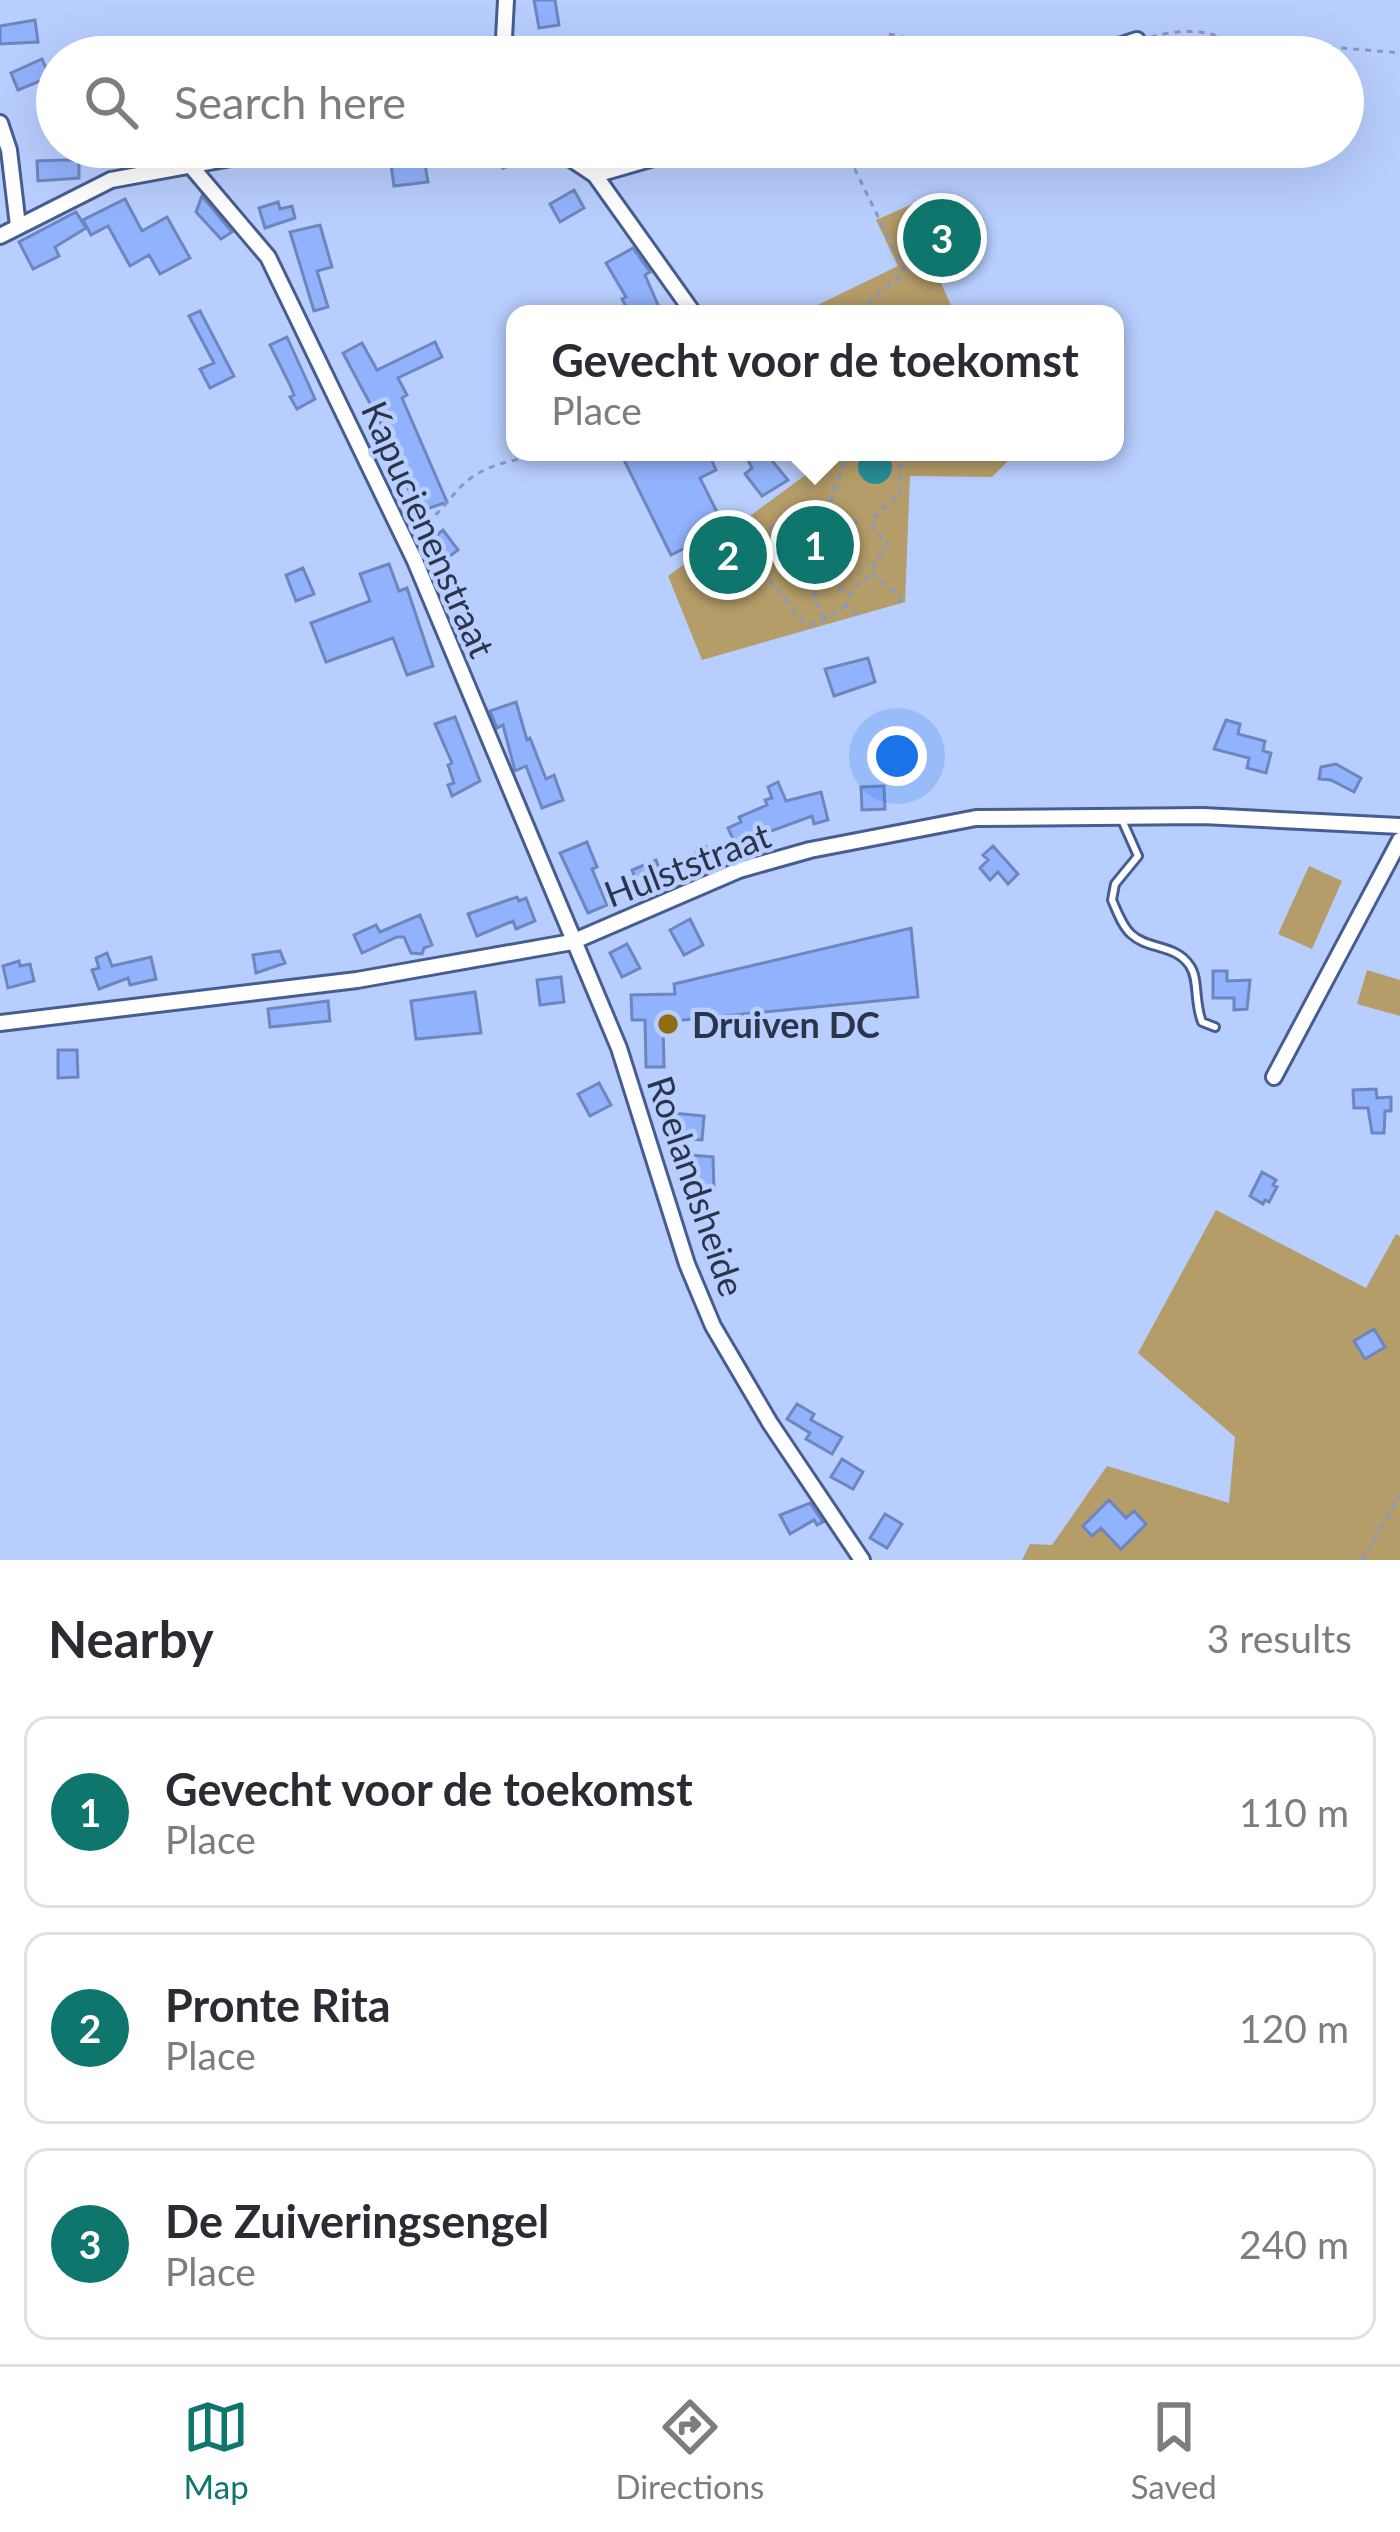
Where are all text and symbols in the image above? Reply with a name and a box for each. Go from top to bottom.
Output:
search box [36,36,1364,168]
icon: search [78,69,144,135]
text: Search here [174,75,406,129]
pin: 3 [903,193,981,283]
popup [506,305,1124,461]
text: Gevecht voor de toekomst [551,333,1079,387]
text: Place [551,387,642,433]
street label: Kapucienenstraat [353,394,505,664]
pin: 1 [776,500,854,590]
pin: 2 [689,510,767,600]
your location [867,726,927,786]
street label: Hulststraat [598,812,776,916]
place label: Druiven DC [692,1002,880,1046]
marker: Druiven DC [655,1011,681,1037]
street label: Roelandsheide [639,1070,755,1302]
text: Nearby [48,1608,214,1669]
text: 3 results [1207,1615,1352,1661]
text: Gevecht voor de toekomst [165,1762,693,1816]
text: 1 [79,1789,101,1835]
text: 110 m [1239,1789,1349,1835]
text: Place [165,1816,256,1862]
text: Pronte Rita [165,1978,391,2032]
text: 2 [79,2005,101,2051]
text: 120 m [1239,2005,1349,2051]
text: Place [165,2032,256,2078]
text: De Zuiveringsengel [165,2194,549,2248]
text: 3 [79,2221,101,2267]
text: 240 m [1239,2221,1349,2267]
text: Place [165,2248,256,2294]
tab: Map [183,2394,249,2506]
tab: Directions [615,2394,764,2506]
tab: Saved [1131,2394,1217,2506]

